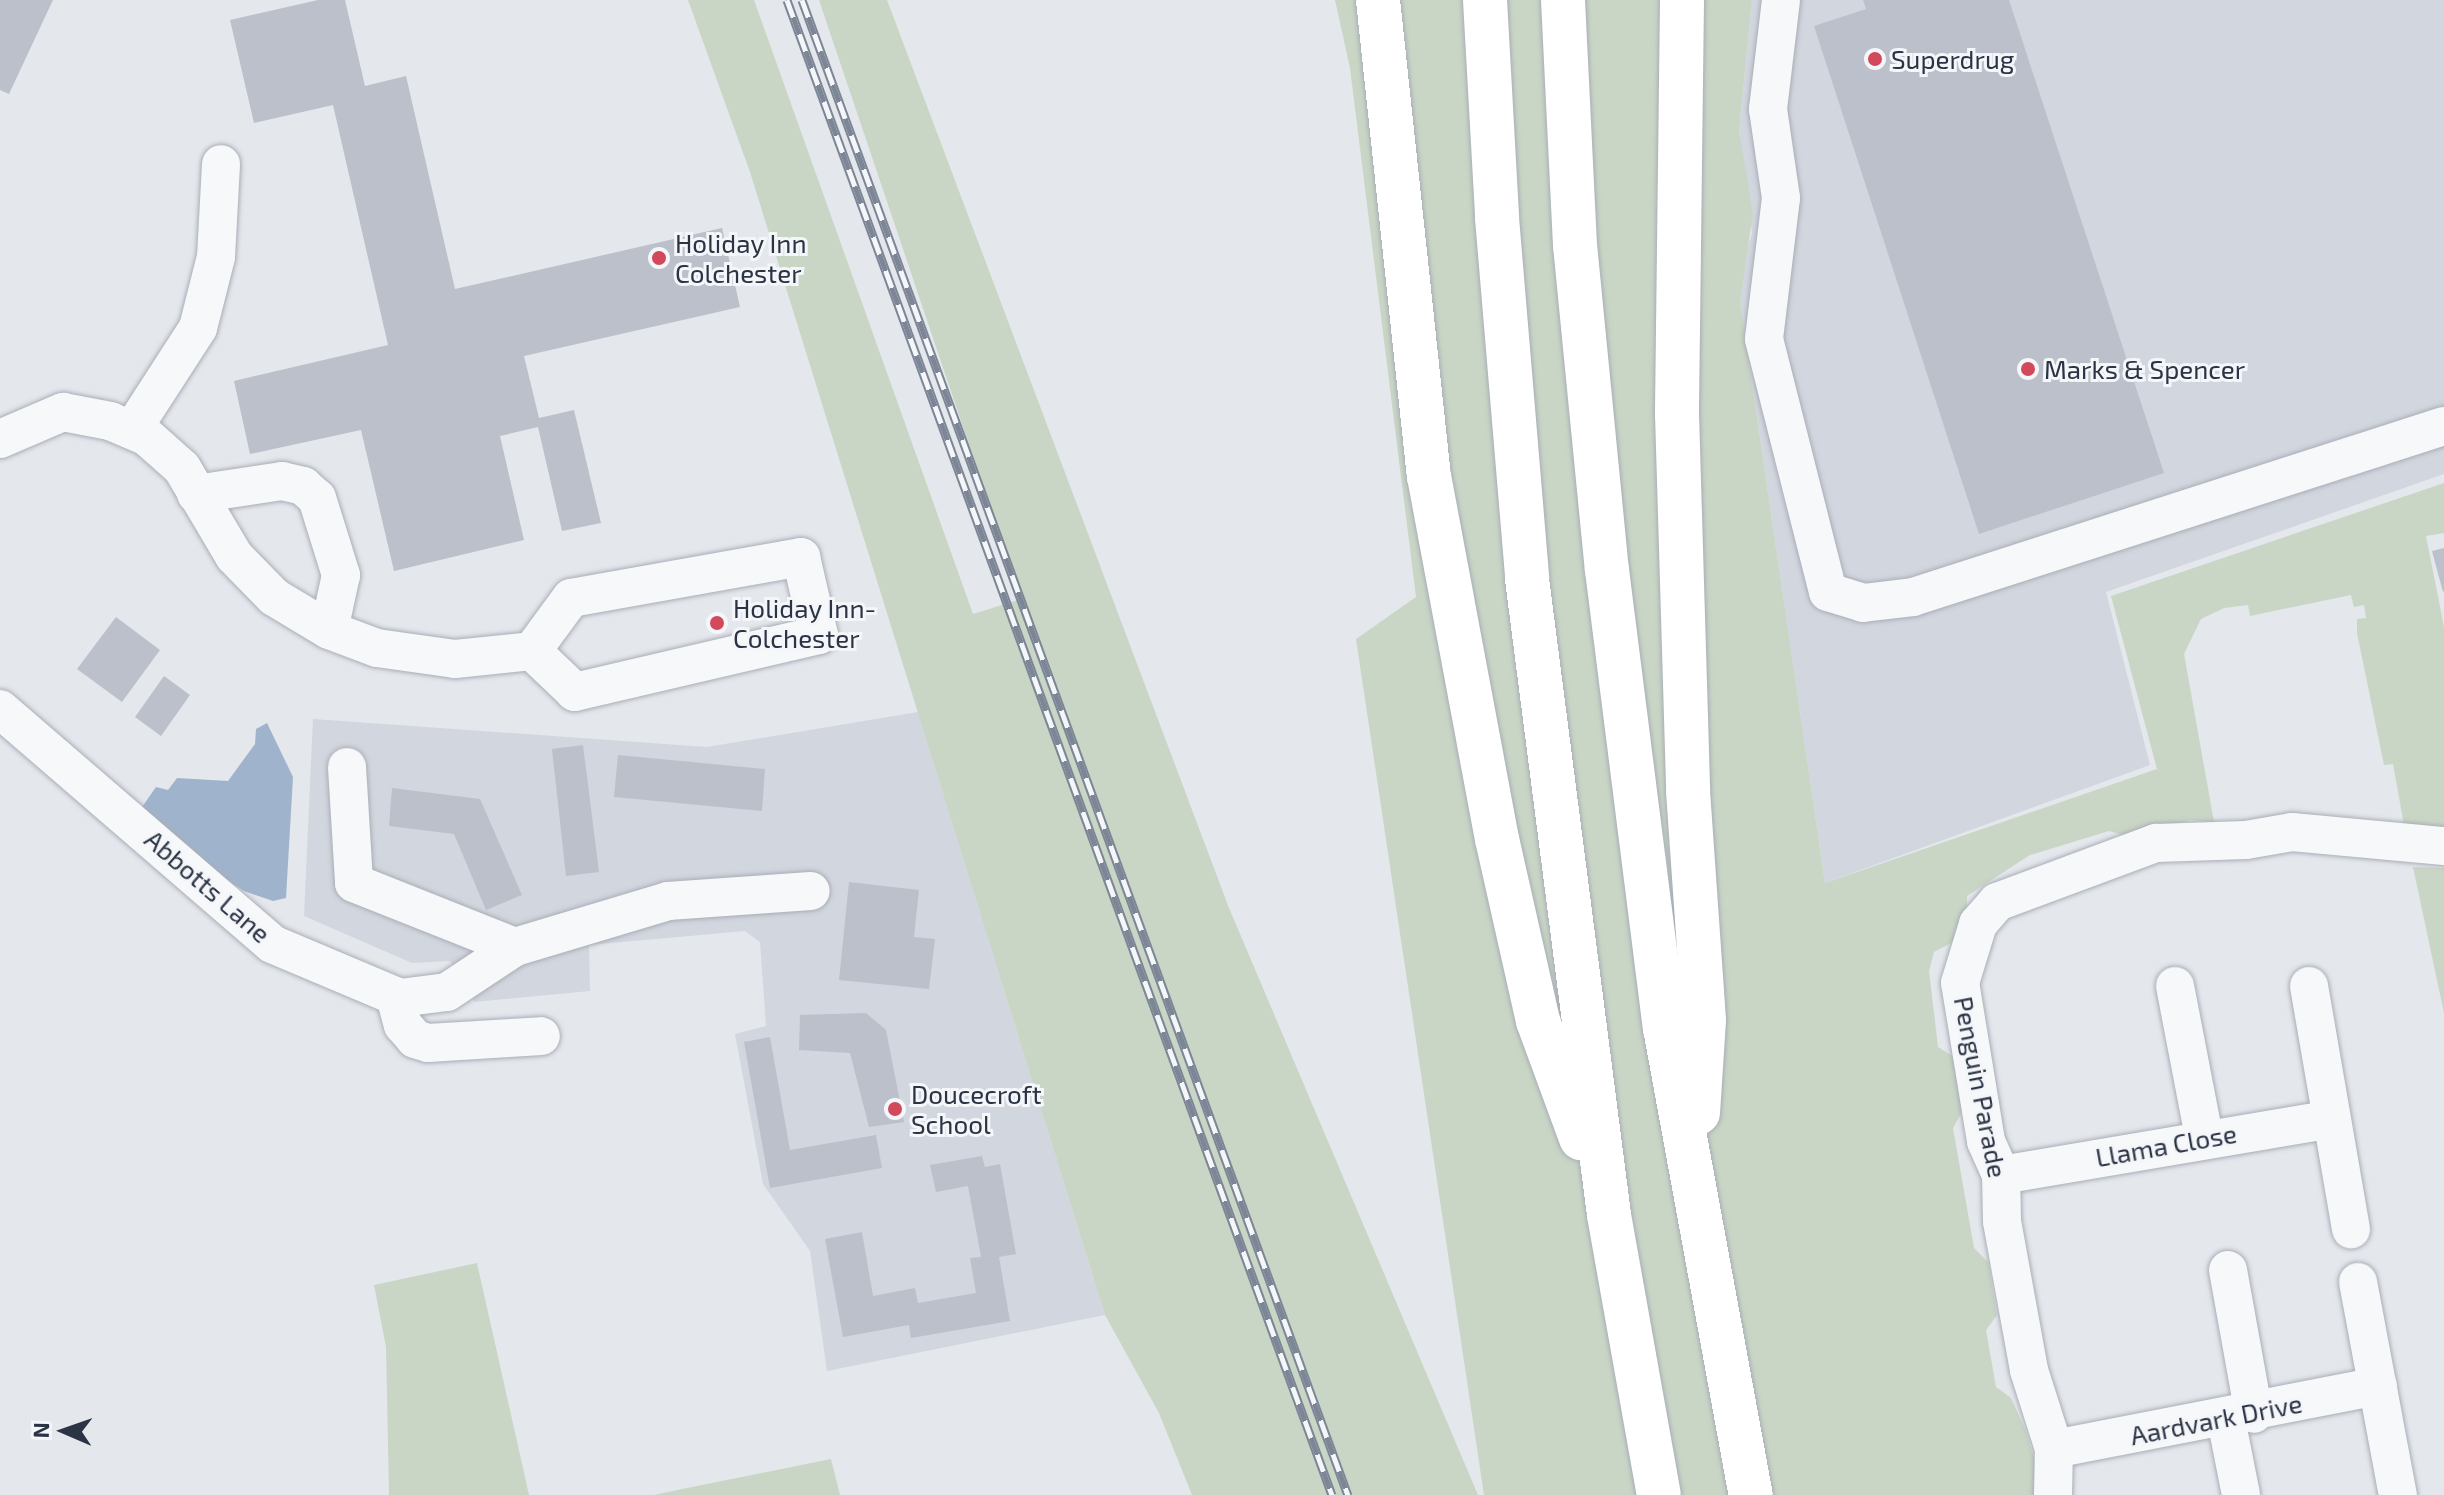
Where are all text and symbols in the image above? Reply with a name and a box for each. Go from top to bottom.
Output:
place label: Superdrug [1891,43,2014,75]
marker: Superdrug [1866,50,1884,68]
place label: Holiday Inn Colchester [675,227,807,288]
marker: Holiday Inn Colchester [650,249,668,267]
place label: Marks & Spencer [2044,353,2245,385]
marker: Marks & Spencer [2019,360,2037,378]
place label: Holiday Inn- Colchester [733,592,877,654]
marker: Holiday Inn- Colchester [708,614,726,632]
street label: Abbotts Lane [139,823,277,949]
street label: Penguin Parade [1948,994,2014,1180]
place label: Doucecroft School [911,1078,1042,1140]
marker: Doucecroft School [886,1100,904,1118]
street label: Llama Close [2093,1117,2239,1173]
street label: Aardvark Drive [2127,1387,2305,1451]
north arrow [24,1391,104,1471]
text: N [27,1422,53,1439]

